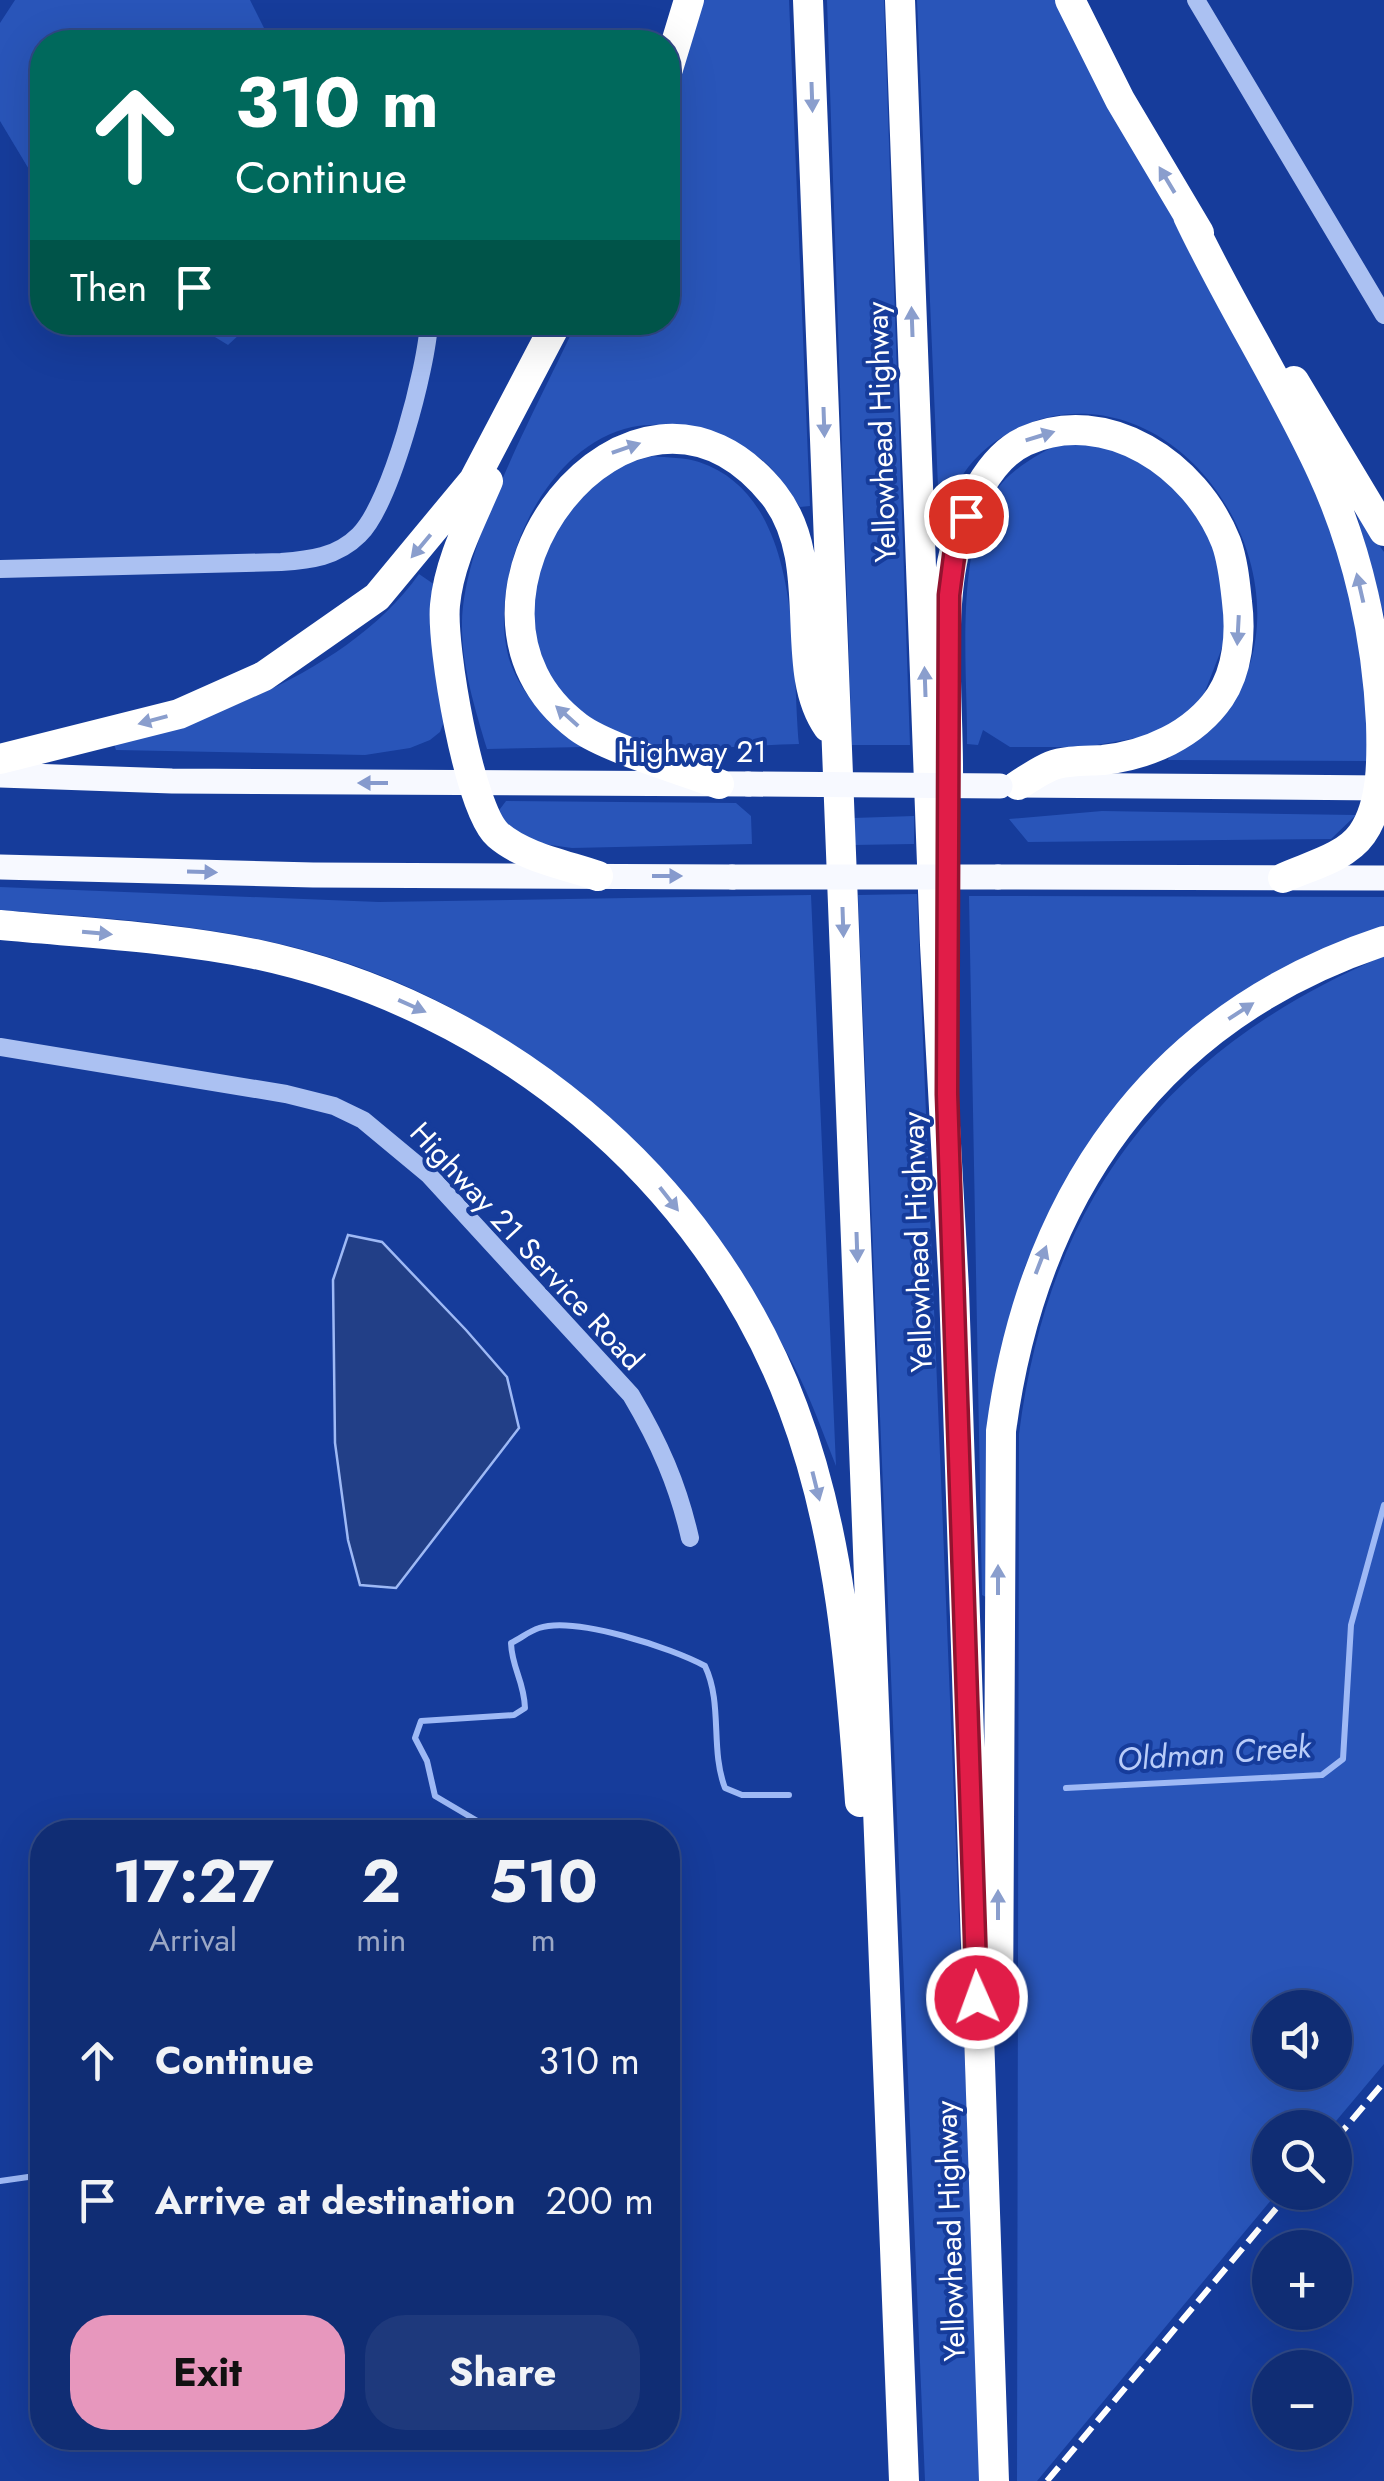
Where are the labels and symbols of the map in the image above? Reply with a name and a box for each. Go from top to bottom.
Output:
one-way arrow [804,82,820,114]
one-way arrow [1159,166,1176,194]
street label: Yellowhead Highway [855,300,907,563]
one-way arrow [903,305,919,337]
one-way arrow [816,407,832,439]
one-way arrow [1025,428,1056,444]
one-way arrow [611,440,641,455]
pin [924,474,1009,559]
one-way arrow [411,533,433,558]
one-way arrow [1352,572,1368,603]
one-way arrow [1230,615,1246,647]
one-way arrow [917,665,933,697]
one-way arrow [555,705,579,728]
one-way arrow [137,713,168,729]
street label: Highway 21 [617,730,767,773]
one-way arrow [356,774,388,790]
one-way arrow [187,865,219,881]
one-way arrow [652,868,684,884]
one-way arrow [836,906,852,938]
one-way arrow [82,926,114,942]
one-way arrow [397,998,427,1014]
one-way arrow [1228,1002,1255,1020]
street label: Yellowhead Highway [891,1110,943,1373]
street label: Highway 21 Service Road [400,1112,654,1380]
one-way arrow [659,1186,679,1212]
one-way arrow [849,1231,865,1263]
one-way arrow [1034,1245,1050,1275]
one-way arrow [808,1471,824,1502]
one-way arrow [990,1563,1006,1595]
water label: Oldman Creek [1115,1723,1314,1783]
one-way arrow [990,1888,1006,1920]
position arrow [925,1946,1029,2050]
street label: Yellowhead Highway [924,2099,976,2362]

